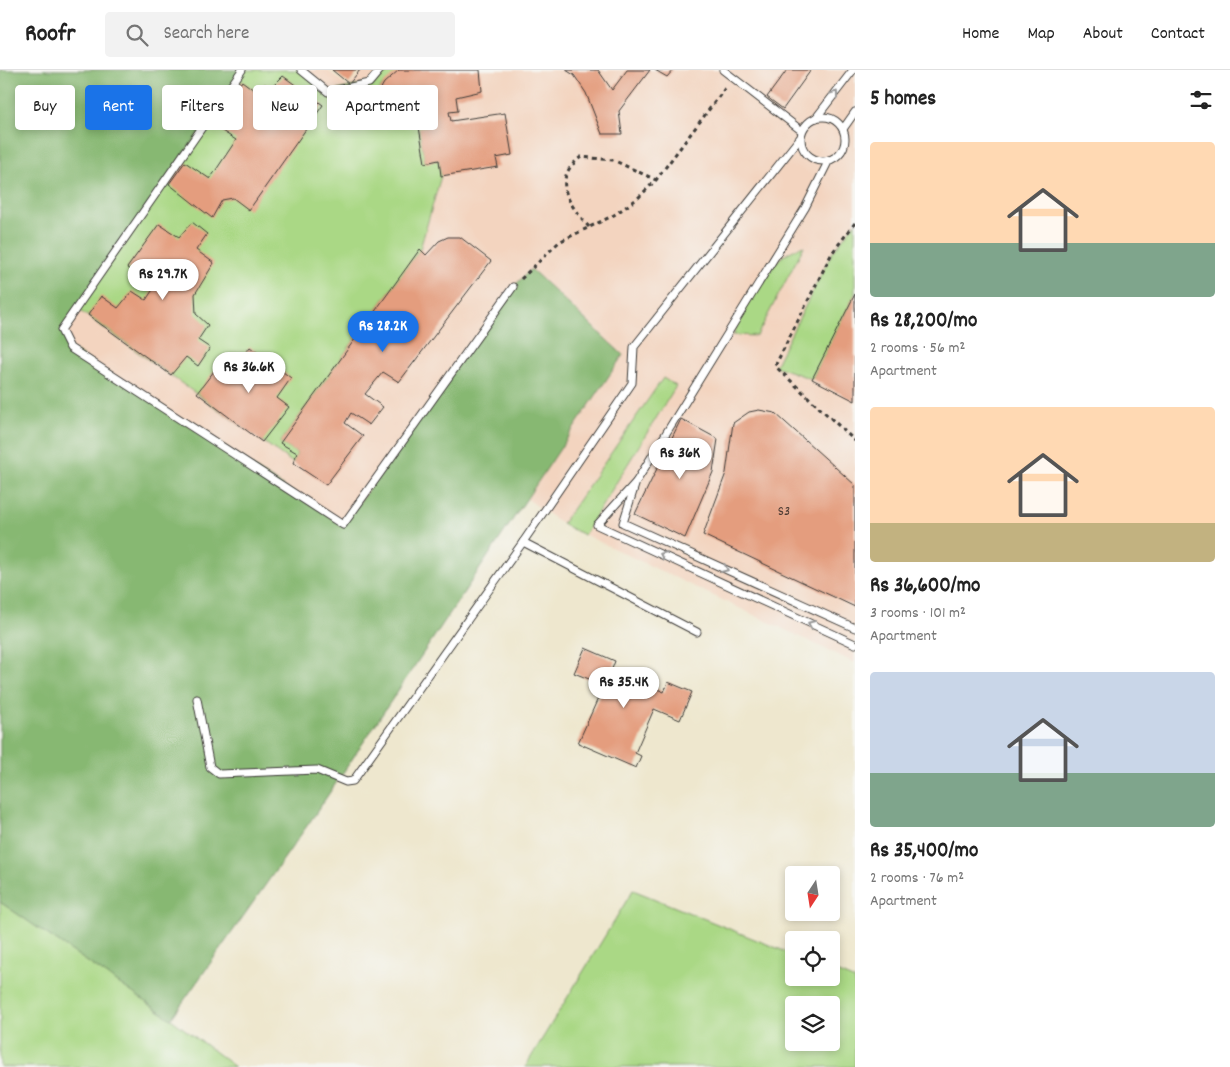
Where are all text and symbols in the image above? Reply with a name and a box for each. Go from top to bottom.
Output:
search box [105,12,455,57]
text: Roofr [25,18,75,52]
icon: search [123,21,151,49]
text: Search here [163,21,249,48]
text: Home [962,22,999,47]
text: Map [1027,22,1055,47]
text: About [1083,22,1123,47]
text: Contact [1151,22,1205,47]
chip: Buy [15,85,75,130]
chip: Rent [85,85,152,130]
chip: Filters [162,85,243,130]
chip: New [253,85,317,130]
chip: Apartment [327,85,438,130]
text: 5 homes [870,85,936,115]
icon: filters [1187,86,1215,114]
one-way arrow [829,90,838,100]
icon: home [998,175,1088,265]
pin: Rs 29.7K [111,258,215,301]
text: Rs 29.7K [139,263,187,286]
text: Rs 28,200/mo [870,307,977,337]
pin: Rs 28.2K [331,310,435,353]
text: Rs 28.2K [359,315,407,338]
text: 2 rooms · 56 m² [870,337,965,360]
pin: Rs 36.6K [197,352,301,394]
text: Rs 36.6K [223,356,275,379]
text: Apartment [870,360,937,383]
pin: Rs 36K [639,438,721,480]
icon: home [998,440,1088,530]
text: Rs 36K [660,442,700,465]
house number: S3 [778,502,790,522]
one-way arrow [659,551,668,562]
one-way arrow [720,563,729,573]
text: Rs 36,600/mo [870,572,980,602]
text: 3 rooms · 101 m² [870,602,966,625]
one-way arrow [807,619,816,630]
text: Apartment [870,625,937,648]
pin: Rs 35.4K [572,666,676,709]
text: Rs 35.4K [599,671,649,694]
icon: home [998,705,1088,795]
text: Rs 35,400/mo [870,837,978,867]
north arrow [785,866,840,921]
map controls [785,866,840,1051]
text: 2 rooms · 76 m² [870,867,964,890]
text: Apartment [870,890,937,913]
button: locate [785,931,840,986]
button: layers [785,996,840,1051]

